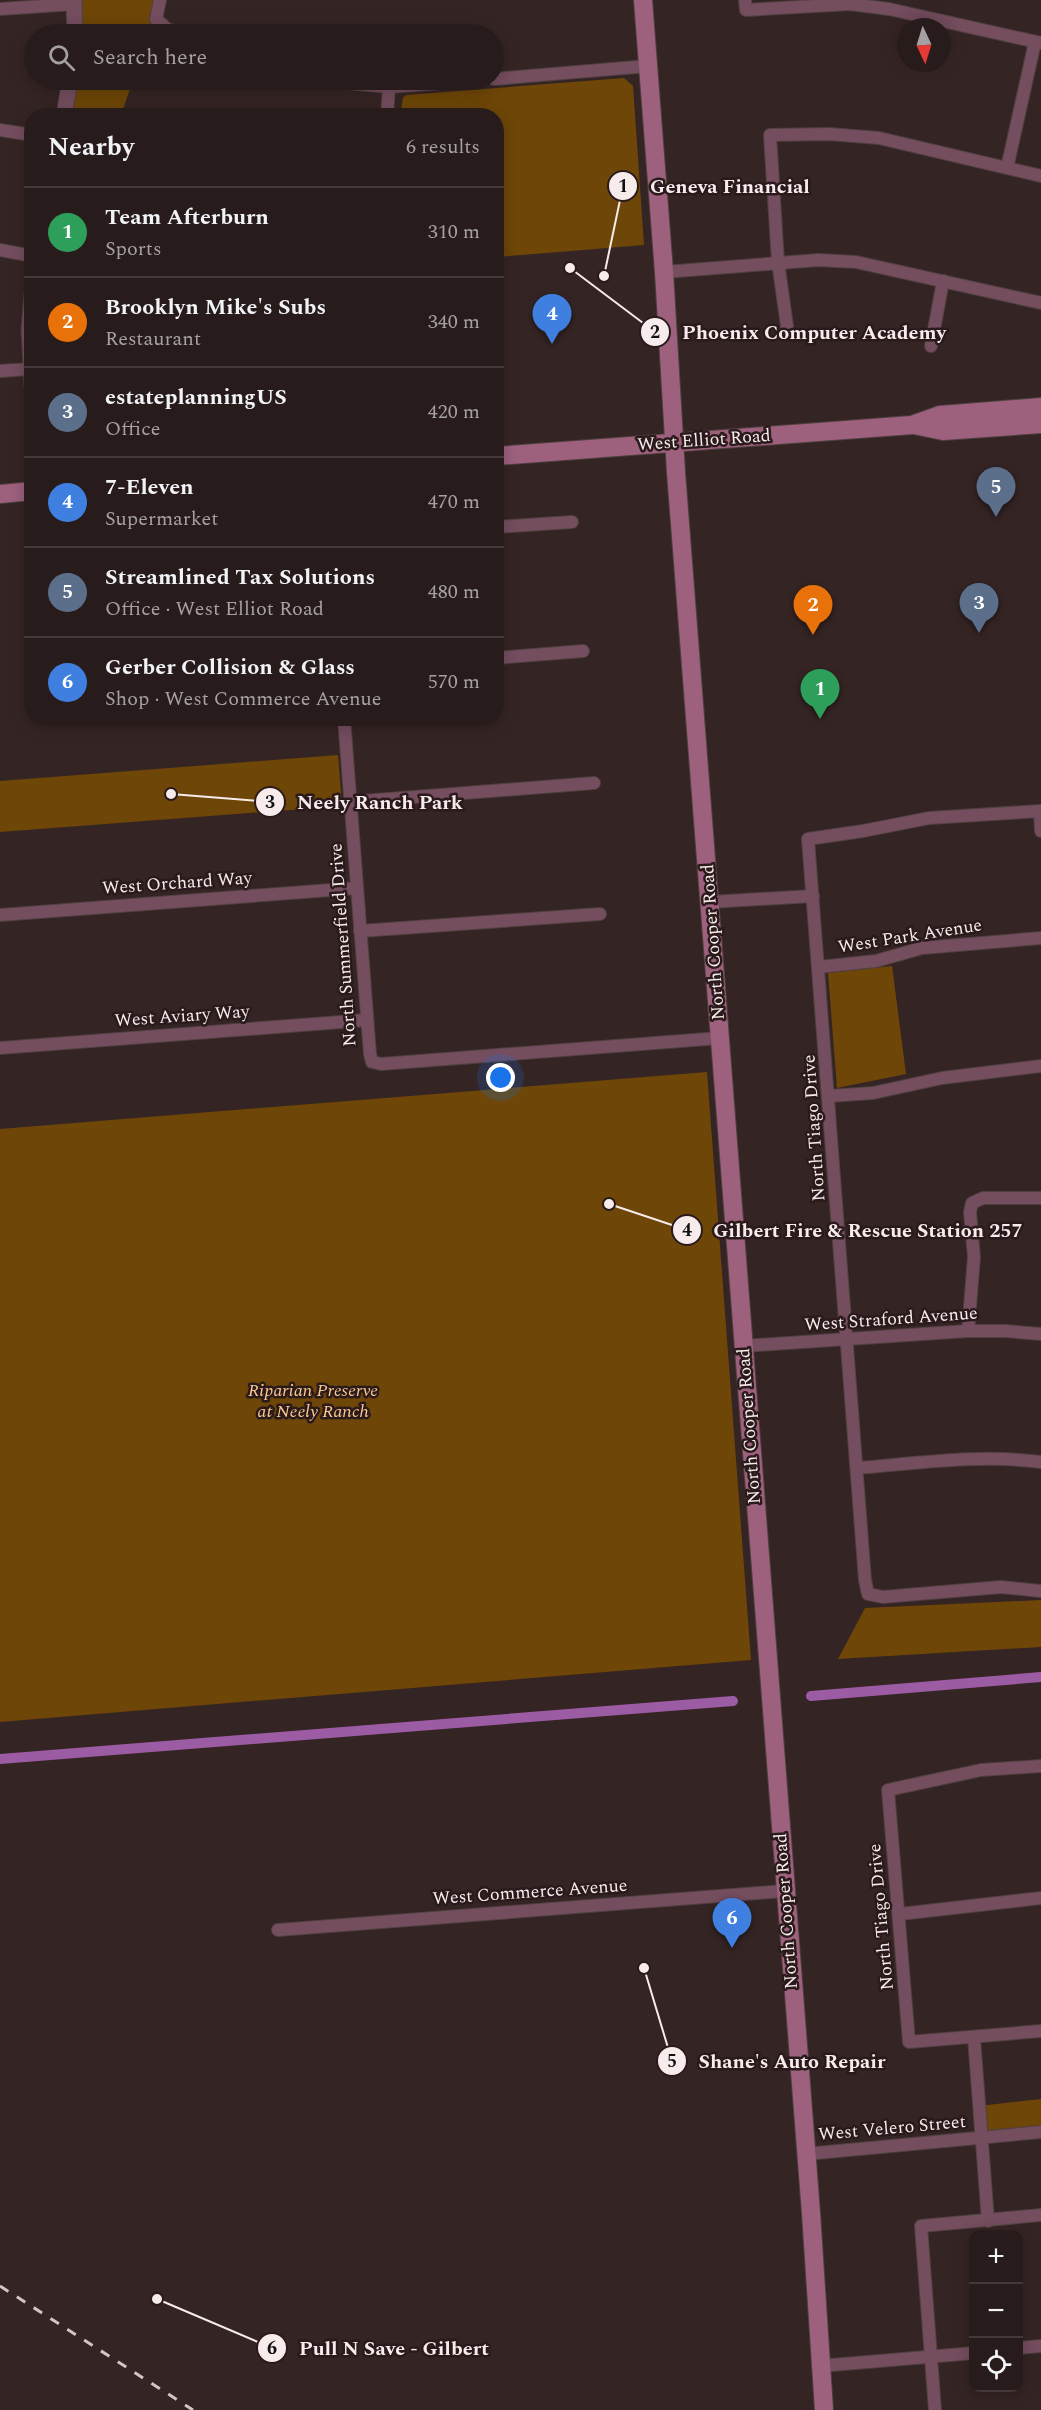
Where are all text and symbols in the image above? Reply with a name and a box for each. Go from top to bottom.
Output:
north arrow [897,18,951,72]
search box [24,24,504,90]
icon: search [45,41,78,74]
text: Search here [93,41,207,74]
text: Nearby [48,127,134,167]
text: 6 results [406,132,480,162]
callout: Geneva Financial [608,167,822,205]
text: Geneva Financial [650,172,810,202]
text: 1 [618,173,628,200]
text: Team Afterburn [105,201,269,234]
text: 1 [62,217,73,247]
text: 310 m [428,217,480,247]
text: Sports [105,234,162,264]
text: Brooklyn Mike's Subs [105,291,326,324]
pin: 4 [532,294,572,344]
text: 2 [62,307,73,337]
text: 340 m [428,307,480,337]
callout: Phoenix Computer Academy [640,313,958,351]
text: Phoenix Computer Academy [682,318,947,348]
text: 2 [650,319,660,346]
text: Restaurant [105,324,201,354]
text: estateplanningUS [105,381,287,414]
text: 3 [62,397,73,427]
text: 420 m [428,397,480,427]
text: Office [105,414,161,444]
street label: West Elliot Road [636,422,772,458]
pin: 5 [976,468,1016,517]
text: 7-Eleven [105,471,194,504]
text: 4 [62,487,73,517]
text: 470 m [428,487,480,517]
text: Supermarket [105,504,218,534]
text: Streamlined Tax Solutions [105,561,375,594]
text: 5 [62,577,73,607]
text: 480 m [428,577,480,607]
pin: 3 [960,584,998,633]
pin: 2 [794,586,832,635]
text: Office · West Elliot Road [105,594,324,624]
text: Gerber Collision & Glass [105,651,355,684]
text: 6 [62,667,73,697]
text: 570 m [428,667,480,697]
pin: 1 [800,670,840,719]
text: Shop · West Commerce Avenue [105,684,381,714]
callout: Neely Ranch Park [255,783,475,821]
text: Neely Ranch Park [297,788,463,818]
text: 3 [265,789,275,816]
street label: North Summerfield Drive [322,842,364,1048]
street label: North Cooper Road [694,863,732,1021]
street label: West Orchard Way [101,864,254,902]
street label: West Park Avenue [836,911,984,961]
street label: West Aviary Way [114,998,252,1034]
street label: North Tiago Drive [795,1054,833,1202]
your location [486,1063,515,1092]
callout: Gilbert Fire & Rescue Station 257 [672,1211,1035,1249]
text: Gilbert Fire & Rescue Station 257 [713,1216,1023,1246]
text: 4 [682,1217,692,1244]
street label: West Straford Avenue [803,1299,979,1339]
street label: North Cooper Road [730,1347,768,1505]
park label: Riparian Preserve at Neely Ranch [248,1377,378,1425]
street label: North Cooper Road [767,1832,805,1990]
street label: North Tiago Drive [861,1843,901,1991]
street label: West Commerce Avenue [432,1872,628,1912]
pin: 6 [712,1898,752,1948]
callout: Shane's Auto Repair [657,2042,898,2080]
text: Shane's Auto Repair [699,2047,886,2077]
text: 5 [667,2048,677,2075]
street label: West Velero Street [817,2108,967,2148]
map controls [969,2230,1023,2392]
button: + [969,2230,1023,2284]
button: − [969,2284,1023,2338]
callout: Pull N Save - Gilbert [257,2329,501,2367]
text: Pull N Save - Gilbert [299,2334,489,2364]
text: 6 [267,2335,277,2362]
button: locate [969,2338,1023,2392]

